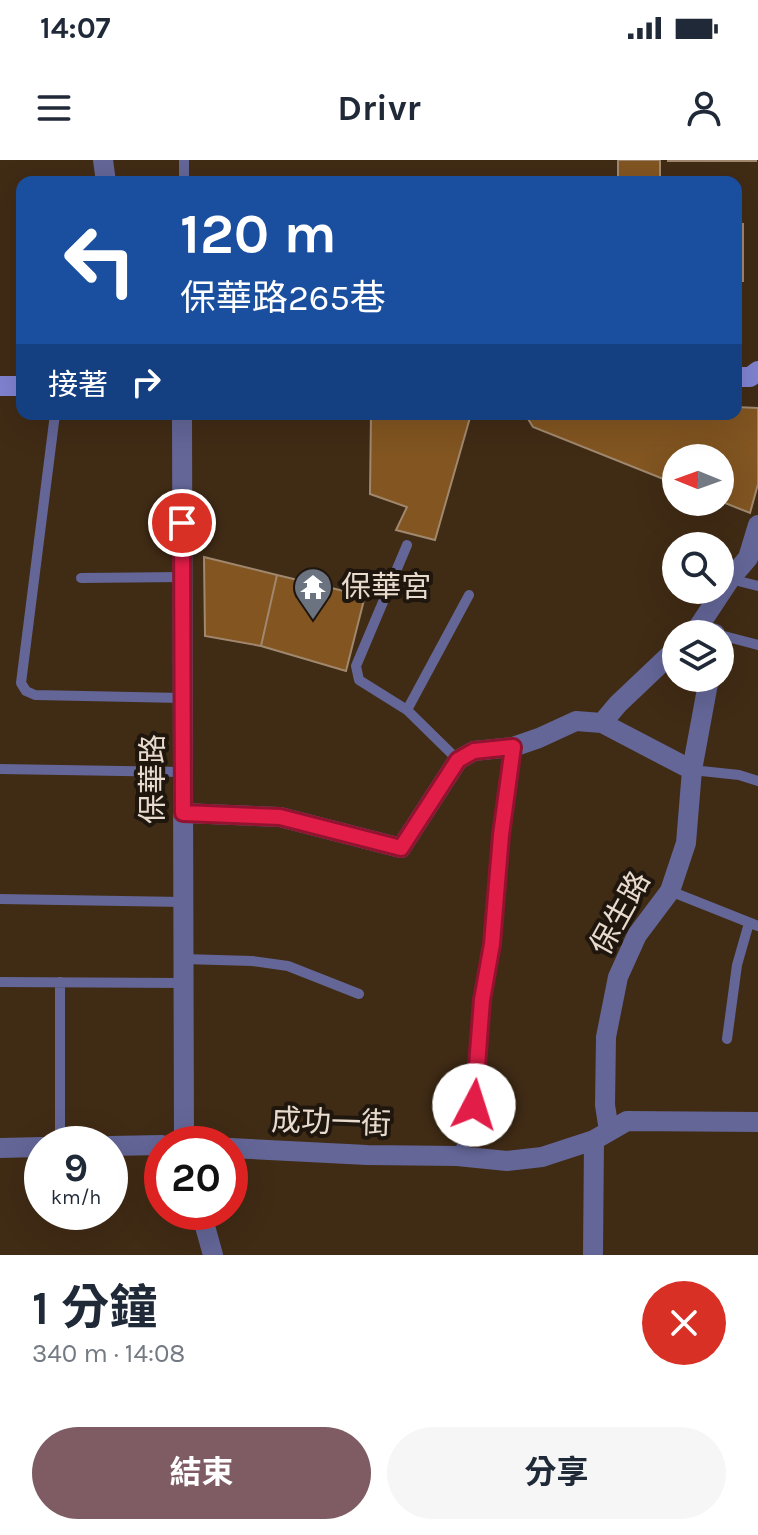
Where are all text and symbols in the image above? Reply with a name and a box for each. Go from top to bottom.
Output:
text: 14:07 [40,10,111,46]
icon: menu [32,86,76,130]
icon: person [682,86,726,130]
text: Drivr [337,87,421,129]
text: 120 m [180,201,337,266]
icon: left [48,208,152,312]
text: 保華路265巷 [180,277,386,319]
icon: right [124,360,168,404]
text: 接著 [48,367,108,403]
north arrow [662,444,734,516]
map controls [662,444,734,692]
pin [148,489,216,557]
icon: arrive [160,501,204,545]
button: search [662,532,734,604]
temple icon: 保華宮 [292,566,334,621]
place label: 保華宮 [341,569,431,605]
button: layers [662,620,734,692]
street label: 保華路 [135,734,171,824]
street label: 保生路 [582,865,658,961]
position arrow [432,1063,516,1147]
street label: 成功一街 [270,1102,392,1142]
speed limit sign: 20 [144,1126,248,1230]
text: 9 [64,1144,88,1191]
text: km/h [51,1186,101,1209]
text: 1 分鐘 [32,1280,157,1336]
button: close [642,1281,726,1365]
text: 340 m · 14:08 [32,1338,185,1369]
button: 結束 [32,1427,371,1519]
button: 分享 [387,1427,726,1519]

